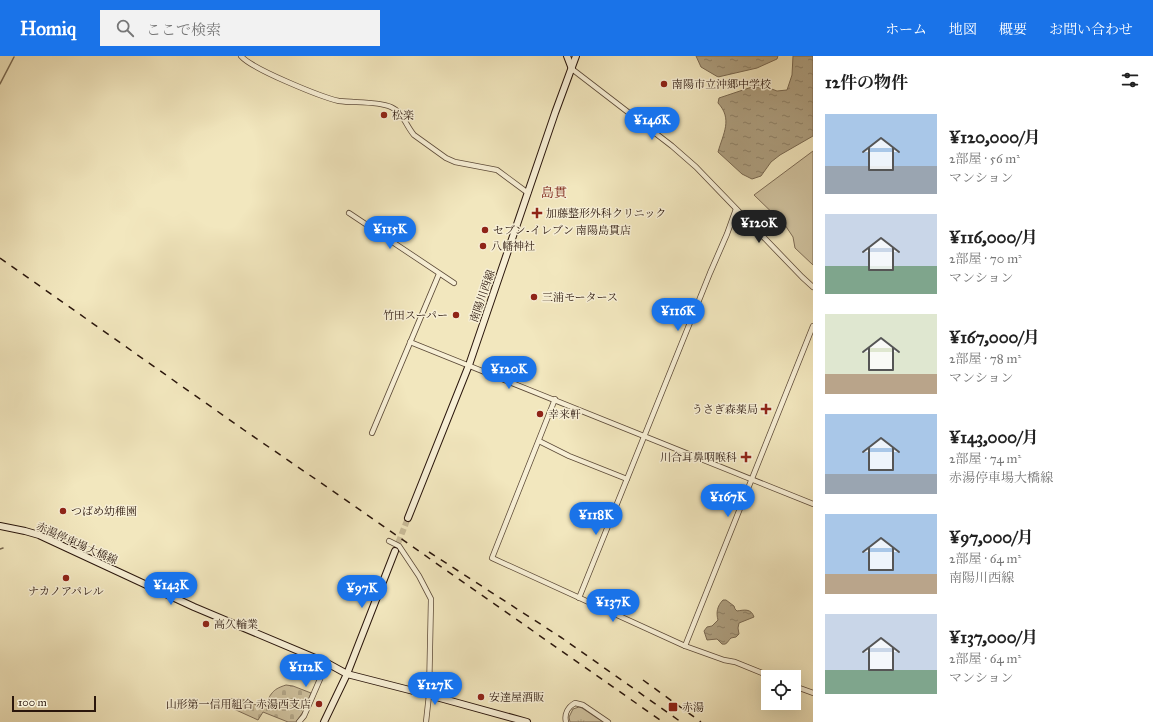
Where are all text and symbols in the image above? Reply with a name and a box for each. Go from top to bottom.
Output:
search box [100,10,380,46]
text: Homiq [20,17,76,40]
icon: search [114,17,136,39]
text: ここで検索 [146,21,221,39]
text: ホーム [885,21,927,38]
text: 地図 [949,21,977,38]
text: 概要 [999,21,1027,38]
text: お問い合わせ [1049,21,1133,38]
icon: filters [1119,69,1141,91]
text: 12件の物件 [825,72,908,93]
place label: 南陽市立沖郷中学校 [672,78,771,91]
marker: 南陽市立沖郷中学校 [659,79,669,89]
pin: ¥146K [624,107,680,141]
place label: 松楽 [392,109,414,122]
marker: 松楽 [379,110,389,120]
text: ¥146K [634,112,670,128]
text: ¥120,000/月 [949,127,1041,148]
icon: home [857,130,905,178]
text: 2部屋 · 56 m² [949,151,1020,167]
text: マンション [949,170,1013,186]
district label: 島貫 [541,185,567,201]
marker: 加藤整形外科クリニック [531,207,543,219]
place label: 加藤整形外科クリニック [546,207,666,220]
pin: ¥120K [731,210,787,244]
text: ¥120K [741,215,777,231]
pin: ¥115K [362,216,418,250]
text: ¥115K [373,221,407,237]
place label: セブン-イレブン 南陽島貫店 [493,224,631,237]
marker: セブン-イレブン 南陽島貫店 [480,225,490,235]
text: ¥116,000/月 [949,227,1038,248]
icon: home [857,230,905,278]
place label: 八幡神社 [491,240,535,253]
marker: 八幡神社 [478,241,488,251]
text: 2部屋 · 70 m² [949,251,1022,267]
street label: 南陽川西線 [467,268,498,324]
text: マンション [949,270,1013,286]
place label: 三浦モータース [542,291,618,304]
marker: 三浦モータース [529,292,539,302]
pin: ¥116K [650,298,706,332]
text: ¥116K [661,303,695,319]
place label: 竹田スーパー [383,309,448,322]
marker: 竹田スーパー [451,310,461,320]
text: ¥167,000/月 [949,327,1040,348]
icon: home [857,330,905,378]
text: 2部屋 · 78 m² [949,351,1021,367]
pin: ¥120K [481,356,537,390]
text: ¥120K [491,361,527,377]
text: マンション [949,370,1013,386]
place label: うさぎ森薬局 [692,403,758,416]
marker: うさぎ森薬局 [761,404,771,414]
place label: 幸来軒 [548,408,581,421]
marker: 幸来軒 [535,409,545,419]
text: ¥143,000/月 [949,427,1039,448]
icon: home [857,430,905,478]
place label: 川合耳鼻咽喉科 [660,451,737,464]
marker: 川合耳鼻咽喉科 [740,451,752,463]
text: 2部屋 · 74 m² [949,451,1021,467]
text: 赤湯停車場大橋線 [949,470,1053,486]
pin: ¥167K [700,484,756,518]
text: ¥167K [710,489,746,505]
pin: ¥118K [568,502,624,536]
place label: つばめ幼稚園 [71,505,137,518]
marker: つばめ幼稚園 [58,506,68,516]
text: ¥118K [579,507,613,523]
street label: 赤湯停車場大橋線 [34,520,120,567]
text: ¥97,000/月 [949,527,1034,548]
icon: home [857,530,905,578]
text: 2部屋 · 64 m² [949,551,1021,567]
text: 南陽川西線 [949,570,1014,586]
pin: ¥143K [143,572,199,606]
marker: ナカノアパレル [61,573,71,583]
pin: ¥97K [338,575,386,609]
text: ¥143K [153,577,189,593]
text: ¥97K [346,580,378,596]
place label: ナカノアパレル [28,585,104,598]
pin: ¥137K [585,589,641,623]
text: ¥137K [595,594,631,610]
place label: 高久輪業 [214,618,258,631]
marker: 高久輪業 [201,619,211,629]
text: ¥137,000/月 [949,627,1038,648]
icon: home [857,630,905,678]
text: 2部屋 · 64 m² [949,651,1021,667]
pin: ¥112K [278,654,334,688]
text: ¥112K [289,659,323,675]
map controls [761,670,801,710]
button: locate [761,670,801,710]
text: マンション [949,670,1013,686]
pin: ¥127K [407,672,463,706]
text: ¥127K [417,677,453,693]
place label: 安達屋酒販 [489,691,544,704]
marker: 安達屋酒販 [476,692,486,702]
scale bar [12,694,96,713]
text: 100 m [18,696,47,709]
place label: 山形第一信用組合 赤湯西支店 [166,698,311,711]
marker: 山形第一信用組合 赤湯西支店 [314,699,324,709]
marker: 赤湯 [667,701,679,713]
place label: 赤湯 [682,701,704,714]

